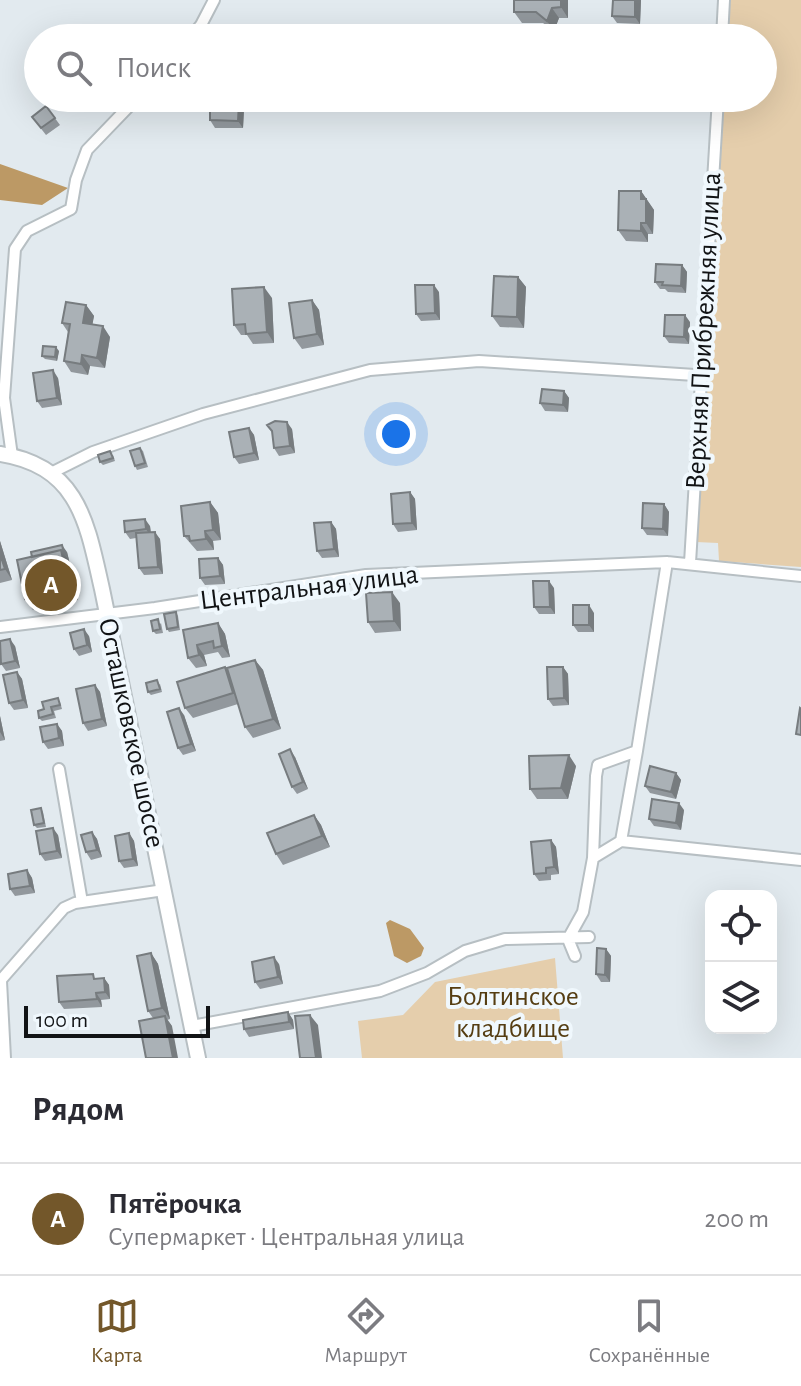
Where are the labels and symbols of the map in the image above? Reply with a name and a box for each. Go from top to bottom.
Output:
street label: Верхняя Прибрежняя улица [682,171,726,490]
your location [376,414,416,454]
pin: A [25,555,77,615]
street label: Центральная улица [198,561,420,615]
street label: Осташковское шоссе [93,615,169,851]
park label: Болтинское кладбище [447,983,579,1043]
scale bar [24,1002,210,1038]

